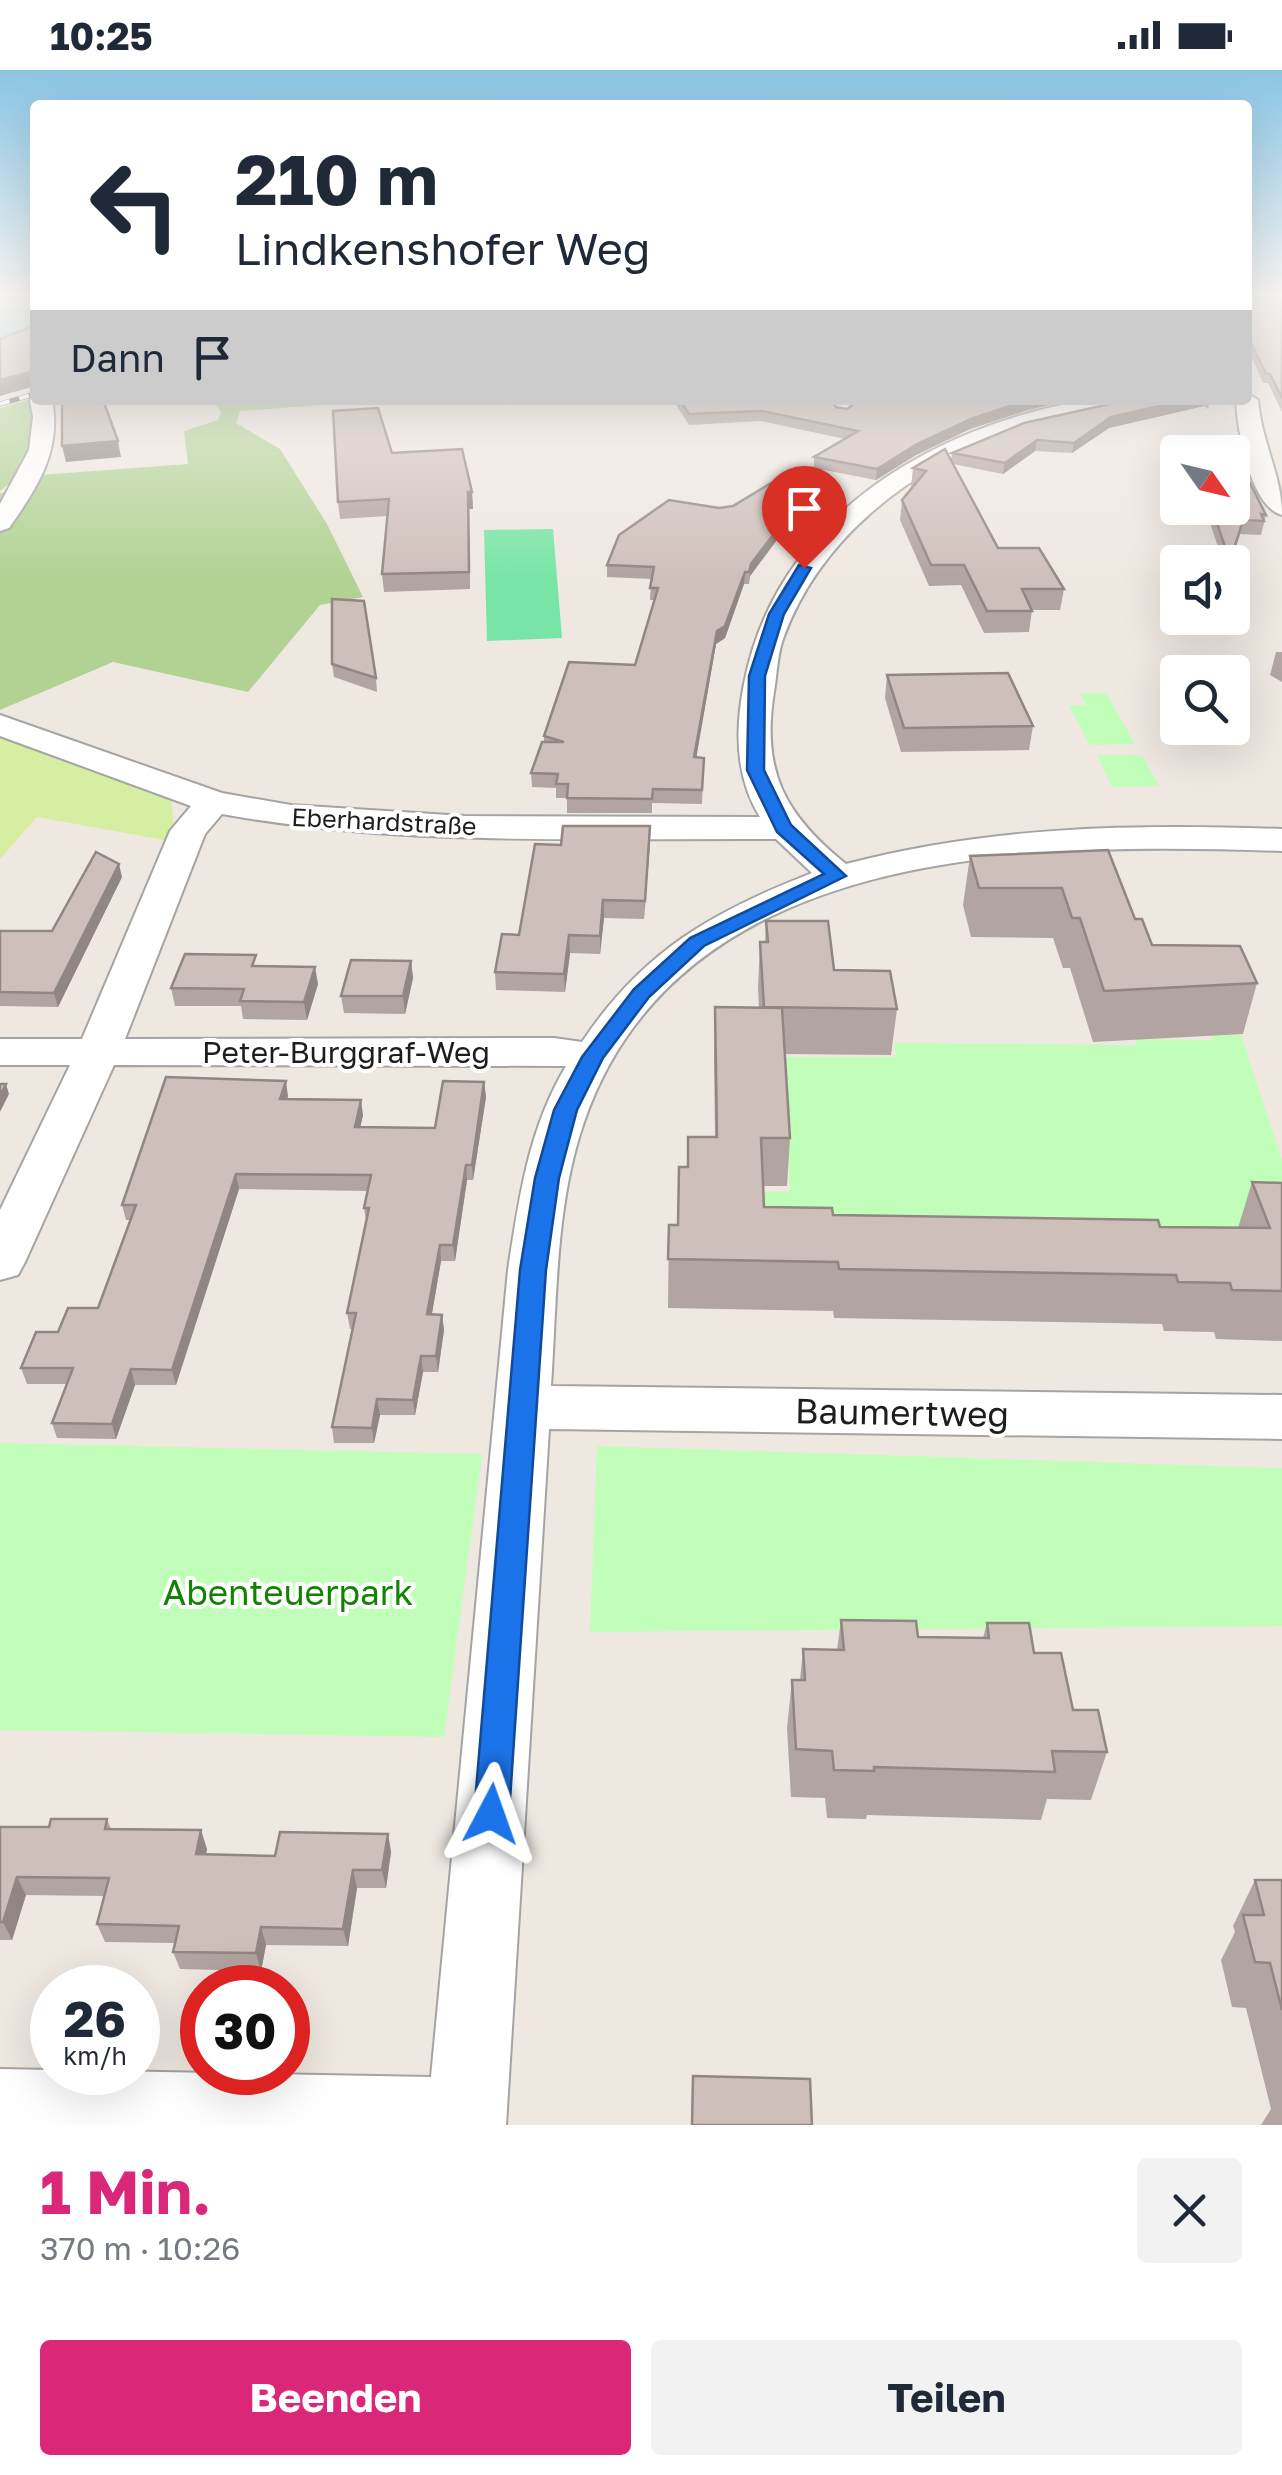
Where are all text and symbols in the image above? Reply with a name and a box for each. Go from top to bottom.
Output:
text: 10:25 [50,13,153,58]
text: 210 m [235,136,438,220]
icon: left [70,140,200,270]
text: Lindkenshofer Weg [235,221,651,275]
icon: arrive [185,330,240,385]
text: Dann [70,335,165,380]
north arrow [1160,435,1250,525]
map controls [1160,435,1250,745]
pin [762,466,847,569]
icon: arrive [777,481,832,536]
button: sound [1160,545,1250,635]
button: search [1160,655,1250,745]
street label: Eberhardstraße [291,801,477,841]
street label: Peter-Burggraf-Weg [202,1034,490,1070]
street label: Baumertweg [795,1389,1009,1435]
park label: Abenteuerpark [163,1571,413,1613]
position arrow [439,1762,543,1866]
speed limit sign: 30 [180,1965,310,2095]
text: 26 [64,1988,126,2048]
text: km/h [63,2040,127,2071]
text: 1 Min. [40,2155,211,2227]
button: close [1137,2158,1242,2263]
text: 370 m · 10:26 [40,2229,240,2267]
button: Beenden [40,2340,631,2455]
button: Teilen [651,2340,1242,2455]

